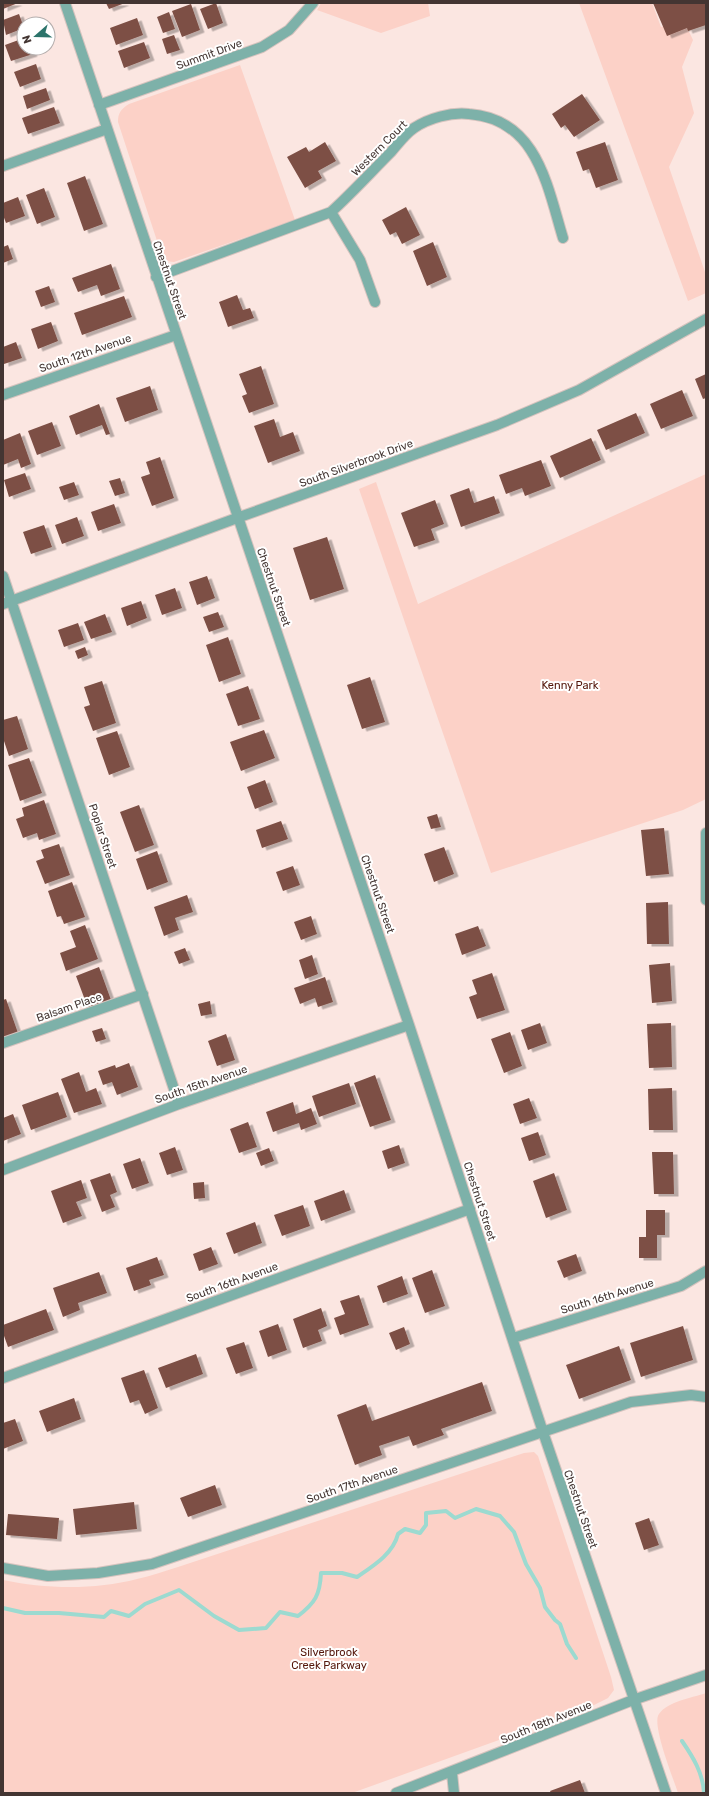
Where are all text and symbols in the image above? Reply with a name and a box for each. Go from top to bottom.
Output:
north arrow [16,16,56,56]
text: N [20,33,35,45]
street label: Summit Drive [174,37,244,72]
street label: Western Court [349,117,410,179]
street label: Chestnut Street [150,239,189,322]
street label: South 12th Avenue [37,332,133,375]
street label: South Silverbrook Drive [298,437,415,490]
street label: Chestnut Street [254,546,293,629]
park label: Kenny Park [542,679,599,692]
street label: Poplar Street [86,802,119,871]
street label: Chestnut Street [358,853,397,936]
street label: Balsam Place [35,990,104,1025]
street label: South 15th Avenue [153,1063,249,1106]
street label: Chestnut Street [461,1160,499,1243]
street label: South 16th Avenue [184,1260,280,1305]
street label: South 16th Avenue [559,1276,655,1317]
street label: South 17th Avenue [305,1463,400,1506]
street label: Chestnut Street [561,1468,600,1551]
park label: Silverbrook Creek Parkway [291,1646,367,1672]
street label: South 18th Avenue [499,1698,594,1747]

